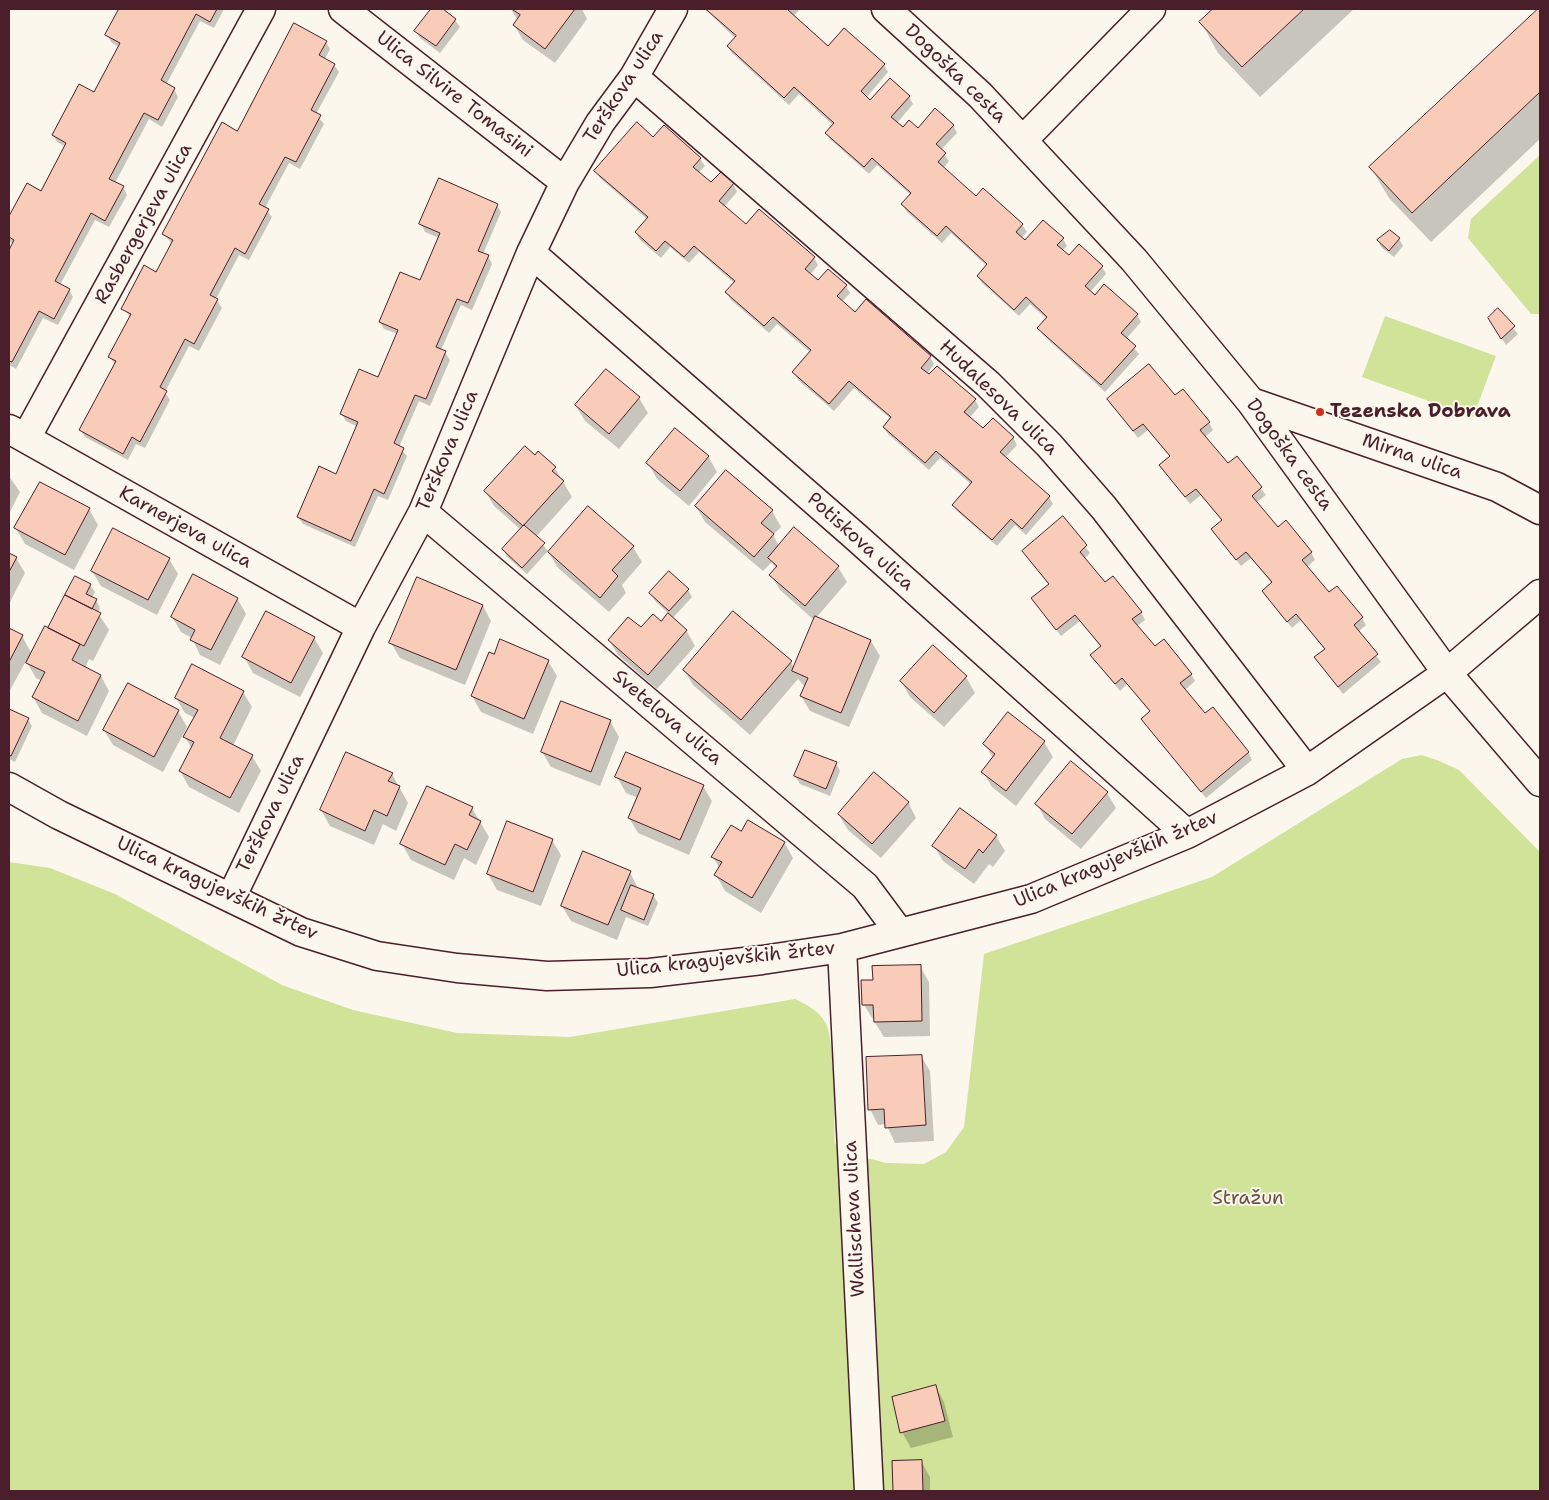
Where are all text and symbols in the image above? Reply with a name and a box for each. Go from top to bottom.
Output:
street label: Dogoška cesta [899,20,1011,128]
street label: Ulica Silvire Tomasini [371,27,537,163]
street label: Terškova ulica [579,27,669,147]
street label: Rasbergerjeva ulica [90,140,198,308]
street label: Hudalesova ulica [934,336,1062,460]
street label: Terškova ulica [412,387,484,515]
street label: Dogoška cesta [1241,395,1337,515]
place label: Tezenska Dobrava [1330,401,1511,423]
marker: Tezenska Dobrava [1314,406,1326,418]
street label: Mirna ulica [1359,429,1465,485]
street label: Karnerjeva ulica [115,482,255,574]
street label: Potiskova ulica [802,488,918,596]
street label: Svetelova ulica [608,666,726,770]
street label: Terškova ulica [232,751,310,877]
street label: Ulica kragujevških žrtev [1011,807,1221,913]
street label: Ulica kragujevških žrtev [113,832,321,946]
street label: Ulica kragujevških žrtev [616,937,836,983]
street label: Wallischeva ulica [840,1140,870,1298]
park label: Stražun [1212,1188,1284,1210]

